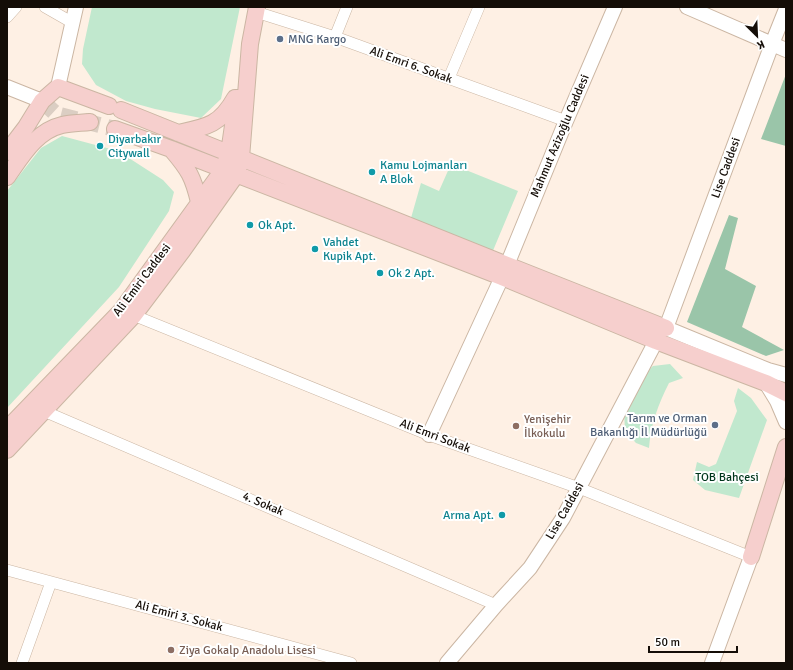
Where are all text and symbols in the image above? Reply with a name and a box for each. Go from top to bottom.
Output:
north arrow [737,16,777,56]
place label: MNG Kargo [288,32,346,47]
marker: MNG Kargo [275,34,285,44]
text: K [755,37,767,52]
street label: Ali Emri 6. Sokak [368,43,454,87]
street label: Mahmut Azizoğlu Caddesi [527,72,593,200]
place label: Diyarbakır Citywall [108,132,161,161]
street label: Lise Caddesi [708,136,744,200]
marker: Diyarbakır Citywall [95,141,105,151]
place label: Kamu Lojmanları A Blok [380,158,467,187]
marker: Kamu Lojmanları A Blok [367,167,377,177]
place label: Ok Apt. [258,218,296,233]
marker: Ok Apt. [245,220,255,230]
place label: Vahdet Kupik Apt. [323,235,376,264]
street label: Ali Emiri Caddesi [110,241,174,319]
marker: Vahdet Kupik Apt. [310,244,320,254]
place label: Ok 2 Apt. [388,266,435,281]
marker: Ok 2 Apt. [375,268,385,278]
place label: Tarım ve Orman Bakanlığı İl Müdürlüğü [590,411,707,440]
place label: Yenişehir İlkokulu [524,412,571,441]
street label: Ali Emri Sokak [398,416,472,456]
marker: Tarım ve Orman Bakanlığı İl Müdürlüğü [710,420,720,430]
marker: Yenişehir İlkokulu [511,421,521,431]
park label: TOB Bahçesi [695,470,759,485]
street label: Lise Caddesi [543,480,587,542]
street label: 4. Sokak [240,489,286,519]
place label: Arma Apt. [443,508,494,523]
marker: Arma Apt. [497,510,507,520]
street label: Ali Emiri 3. Sokak [134,597,224,635]
scale bar [649,628,737,654]
text: 50 m [655,635,680,650]
place label: Ziya Gokalp Anadolu Lisesi [179,643,316,658]
marker: Ziya Gokalp Anadolu Lisesi [166,645,176,655]

